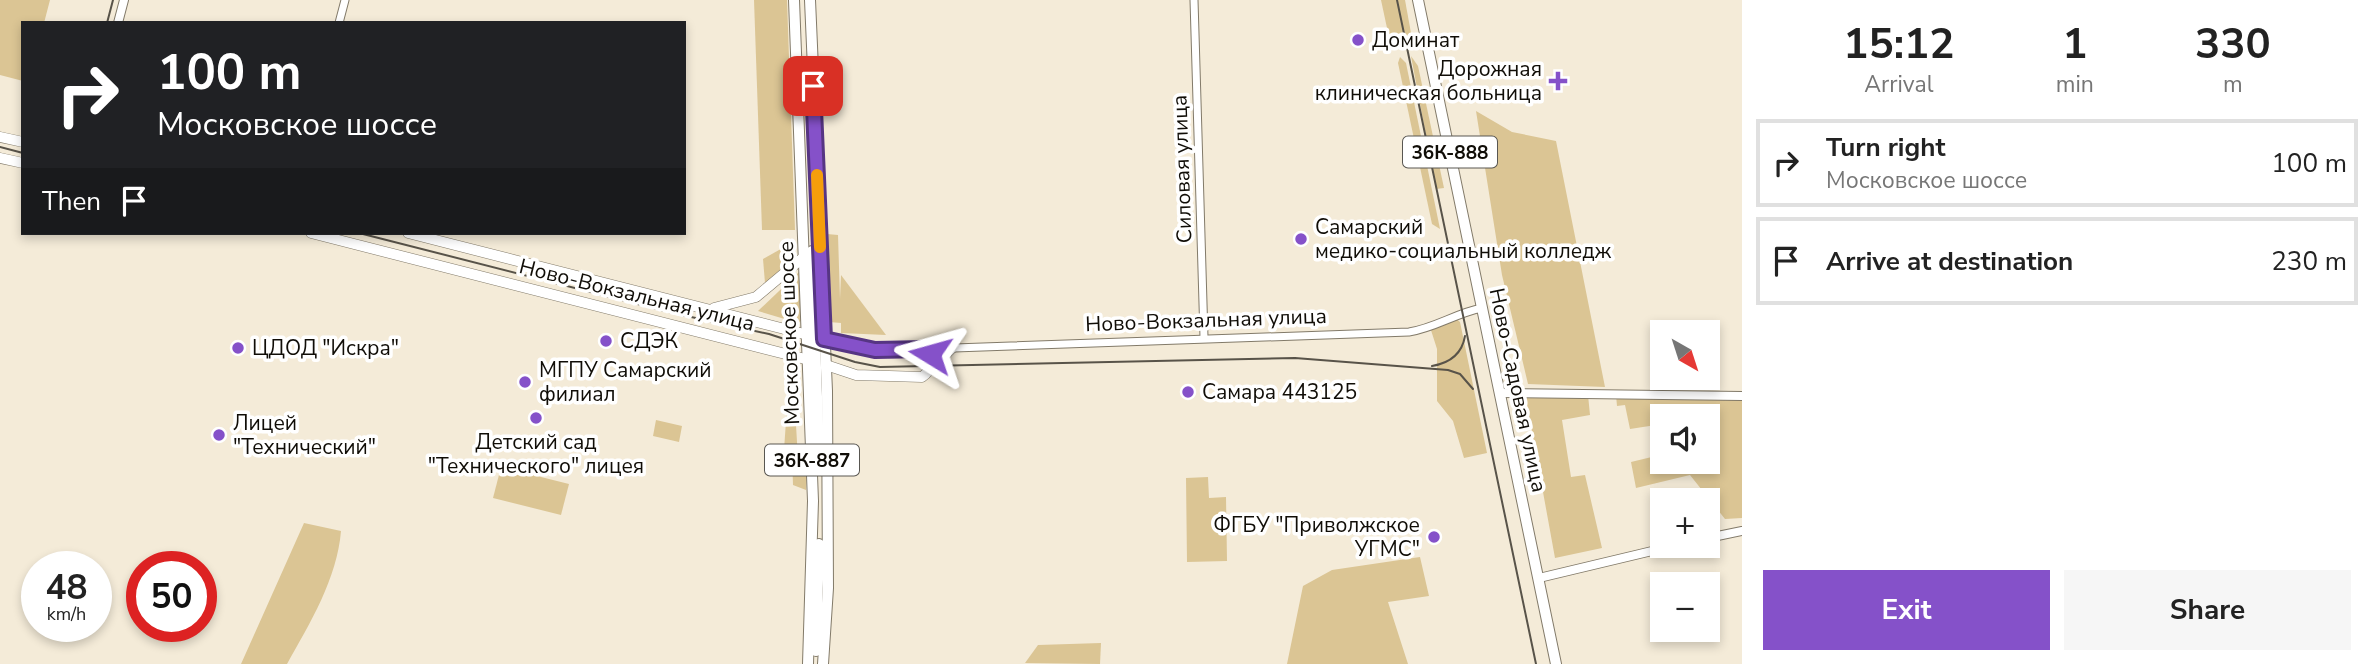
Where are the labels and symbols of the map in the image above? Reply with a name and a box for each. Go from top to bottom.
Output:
place label: Доминат [1372,26,1460,54]
marker: Доминат [1350,32,1366,48]
place label: Дорожная клиническая больница [1315,55,1542,107]
pin [783,56,843,116]
marker: Дорожная клиническая больница [1548,71,1568,91]
street label: Силовая улица [1165,94,1199,244]
road number: 36К-888 [1403,136,1497,168]
place label: Самарский медико-социальный колледж [1315,213,1612,265]
marker: Самарский медико-социальный колледж [1293,231,1309,247]
street label: Московское шоссе [772,241,806,425]
street label: Ново-Вокзальная улица [516,252,758,338]
street label: Ново-Садовая улица [1483,285,1553,495]
street label: Ново-Вокзальная улица [1085,302,1327,338]
position arrow [893,317,967,391]
north arrow [1650,320,1720,390]
place label: СДЭК [620,327,679,355]
marker: СДЭК [598,333,614,349]
place label: ЦДОД "Искра" [252,334,399,362]
marker: ЦДОД "Искра" [230,340,246,356]
place label: МГПУ Самарский филиал [539,356,711,408]
marker: МГПУ Самарский филиал [517,374,533,390]
place label: Самара 443125 [1202,378,1357,406]
marker: Самара 443125 [1180,384,1196,400]
place label: Лицей "Технический" [233,409,376,461]
marker: Детский сад "Технического" лицея [528,410,544,426]
marker: Лицей "Технический" [211,427,227,443]
place label: Детский сад "Технического" лицея [428,428,644,480]
road number: 36К-887 [765,444,859,475]
place label: ФГБУ "Приволжское УГМС" [1213,511,1420,563]
marker: ФГБУ "Приволжское УГМС" [1426,529,1442,545]
speed limit sign: 50 [126,551,217,642]

